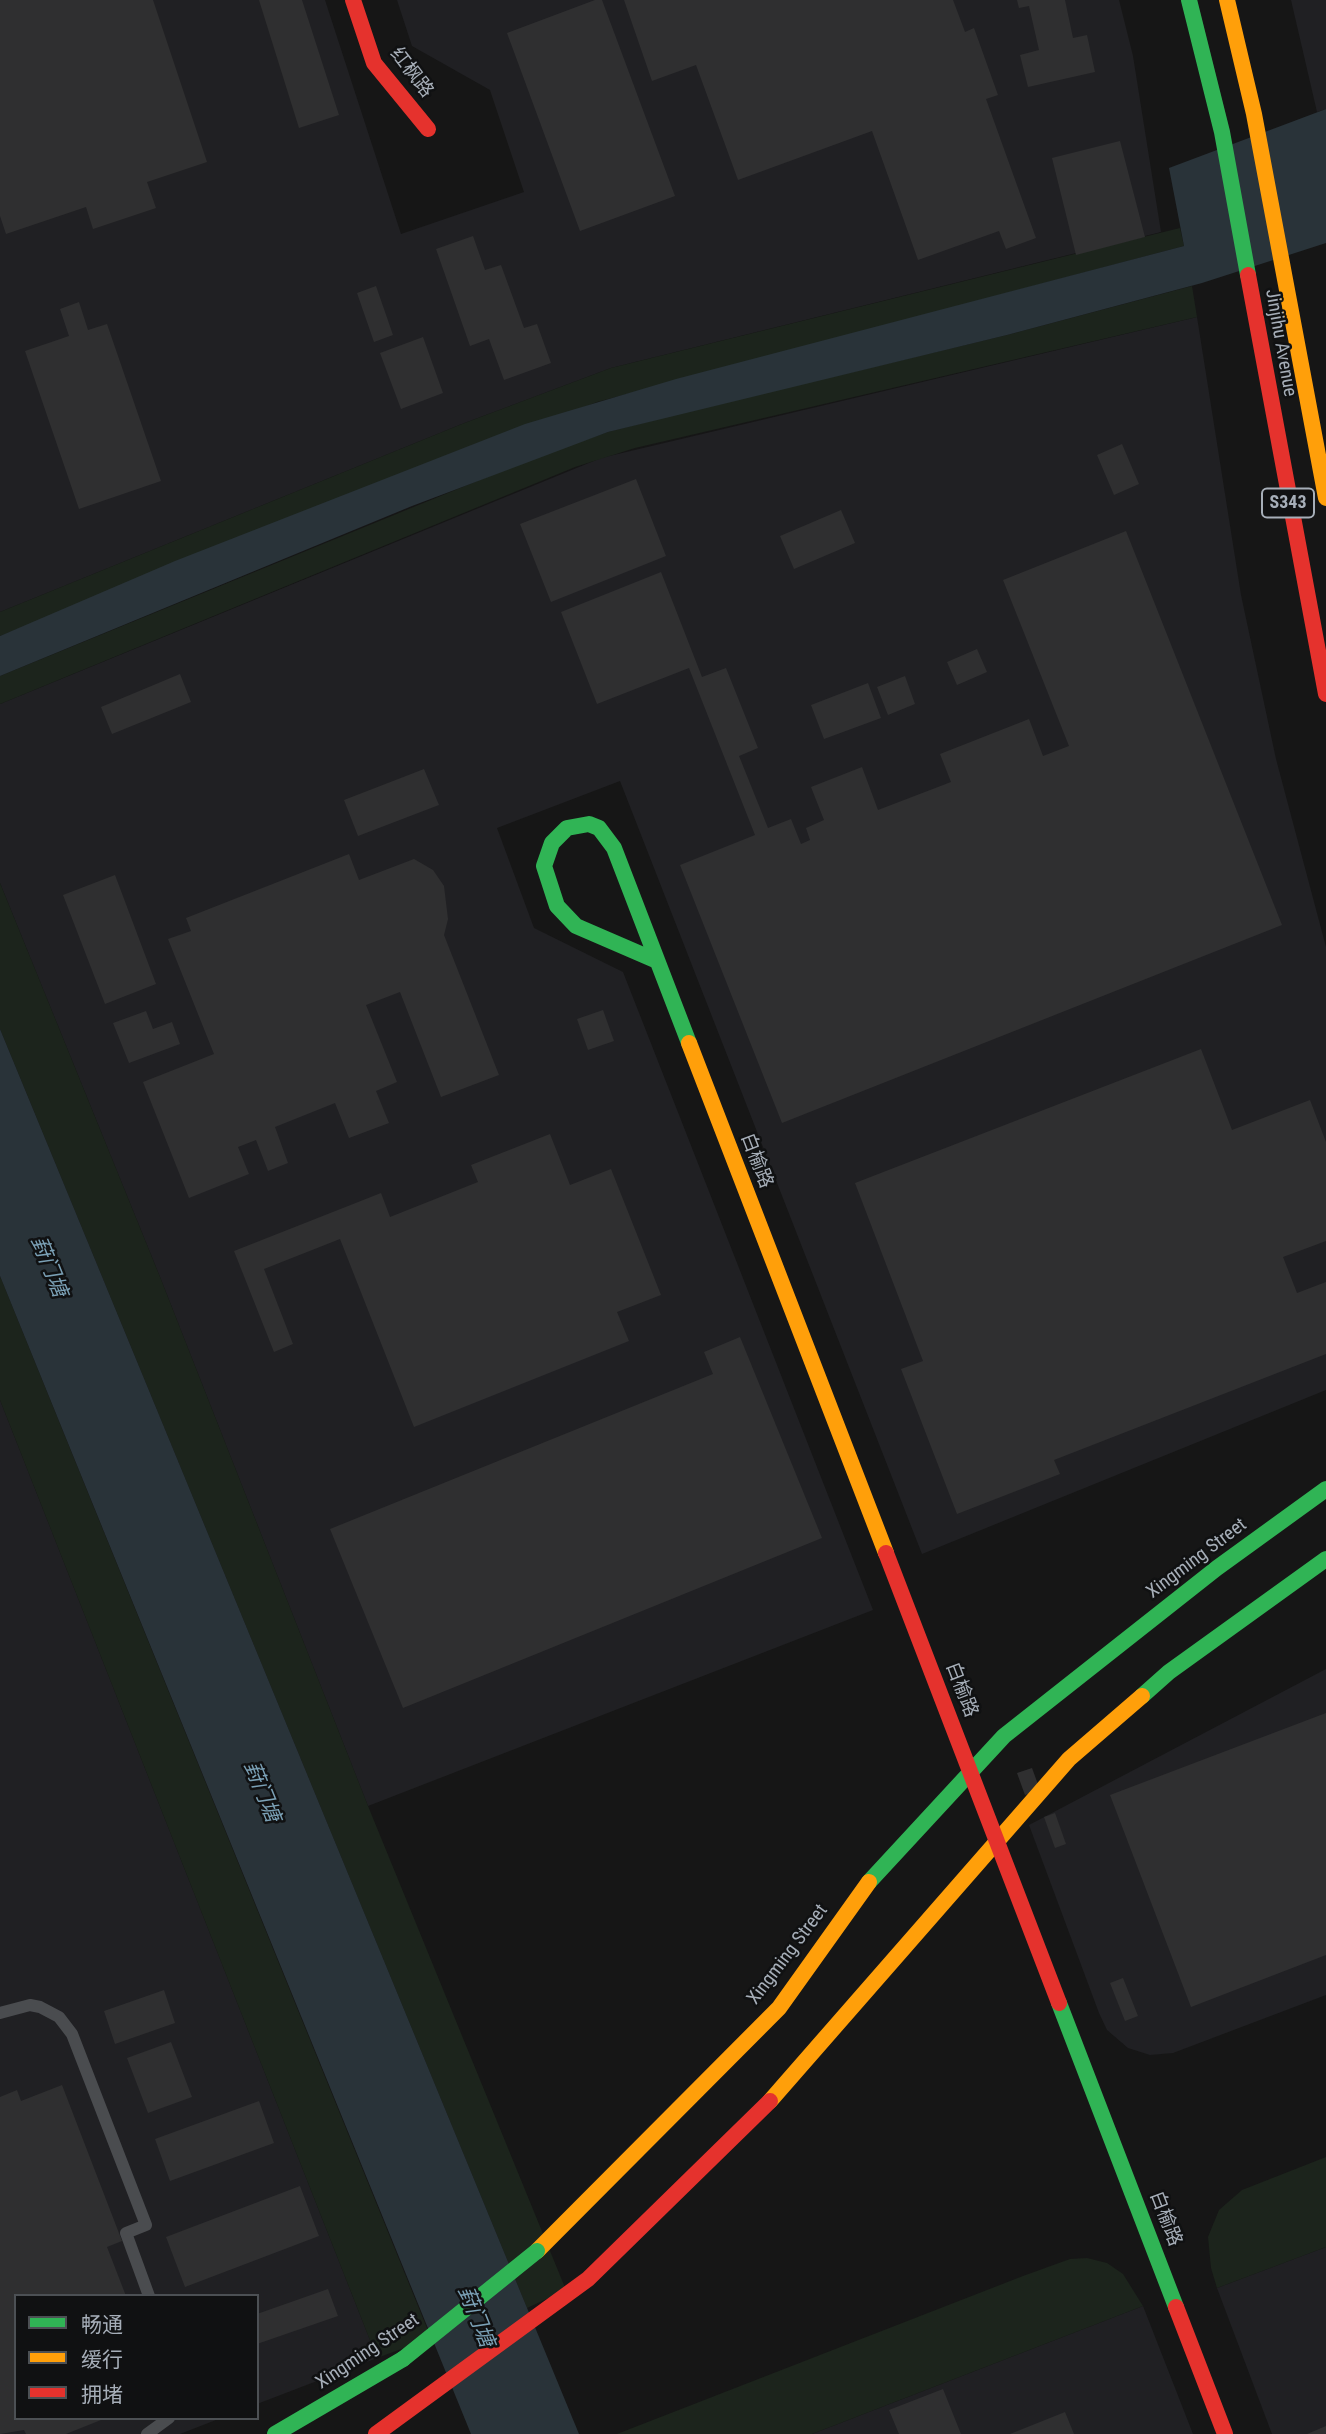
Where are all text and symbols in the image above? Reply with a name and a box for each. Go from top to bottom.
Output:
street label: 红枫路 [384,44,438,102]
street label: Jinjihu Avenue [1259,287,1301,399]
road number: S343 [1262,489,1314,518]
street label: 白榆路 [735,1130,777,1192]
water label: 葑门塘 [25,1233,71,1301]
street label: Xingming Street [1142,1514,1252,1604]
street label: 白榆路 [940,1659,982,1721]
water label: 葑门塘 [238,1758,284,1826]
street label: Xingming Street [743,1900,833,2010]
street label: 白榆路 [1144,2188,1186,2250]
water label: 葑门塘 [452,2283,498,2351]
legend [14,2294,259,2420]
street label: Xingming Street [312,2309,424,2395]
text: 畅通 [81,2313,123,2337]
text: 缓行 [81,2348,123,2372]
text: 拥堵 [81,2383,123,2407]

